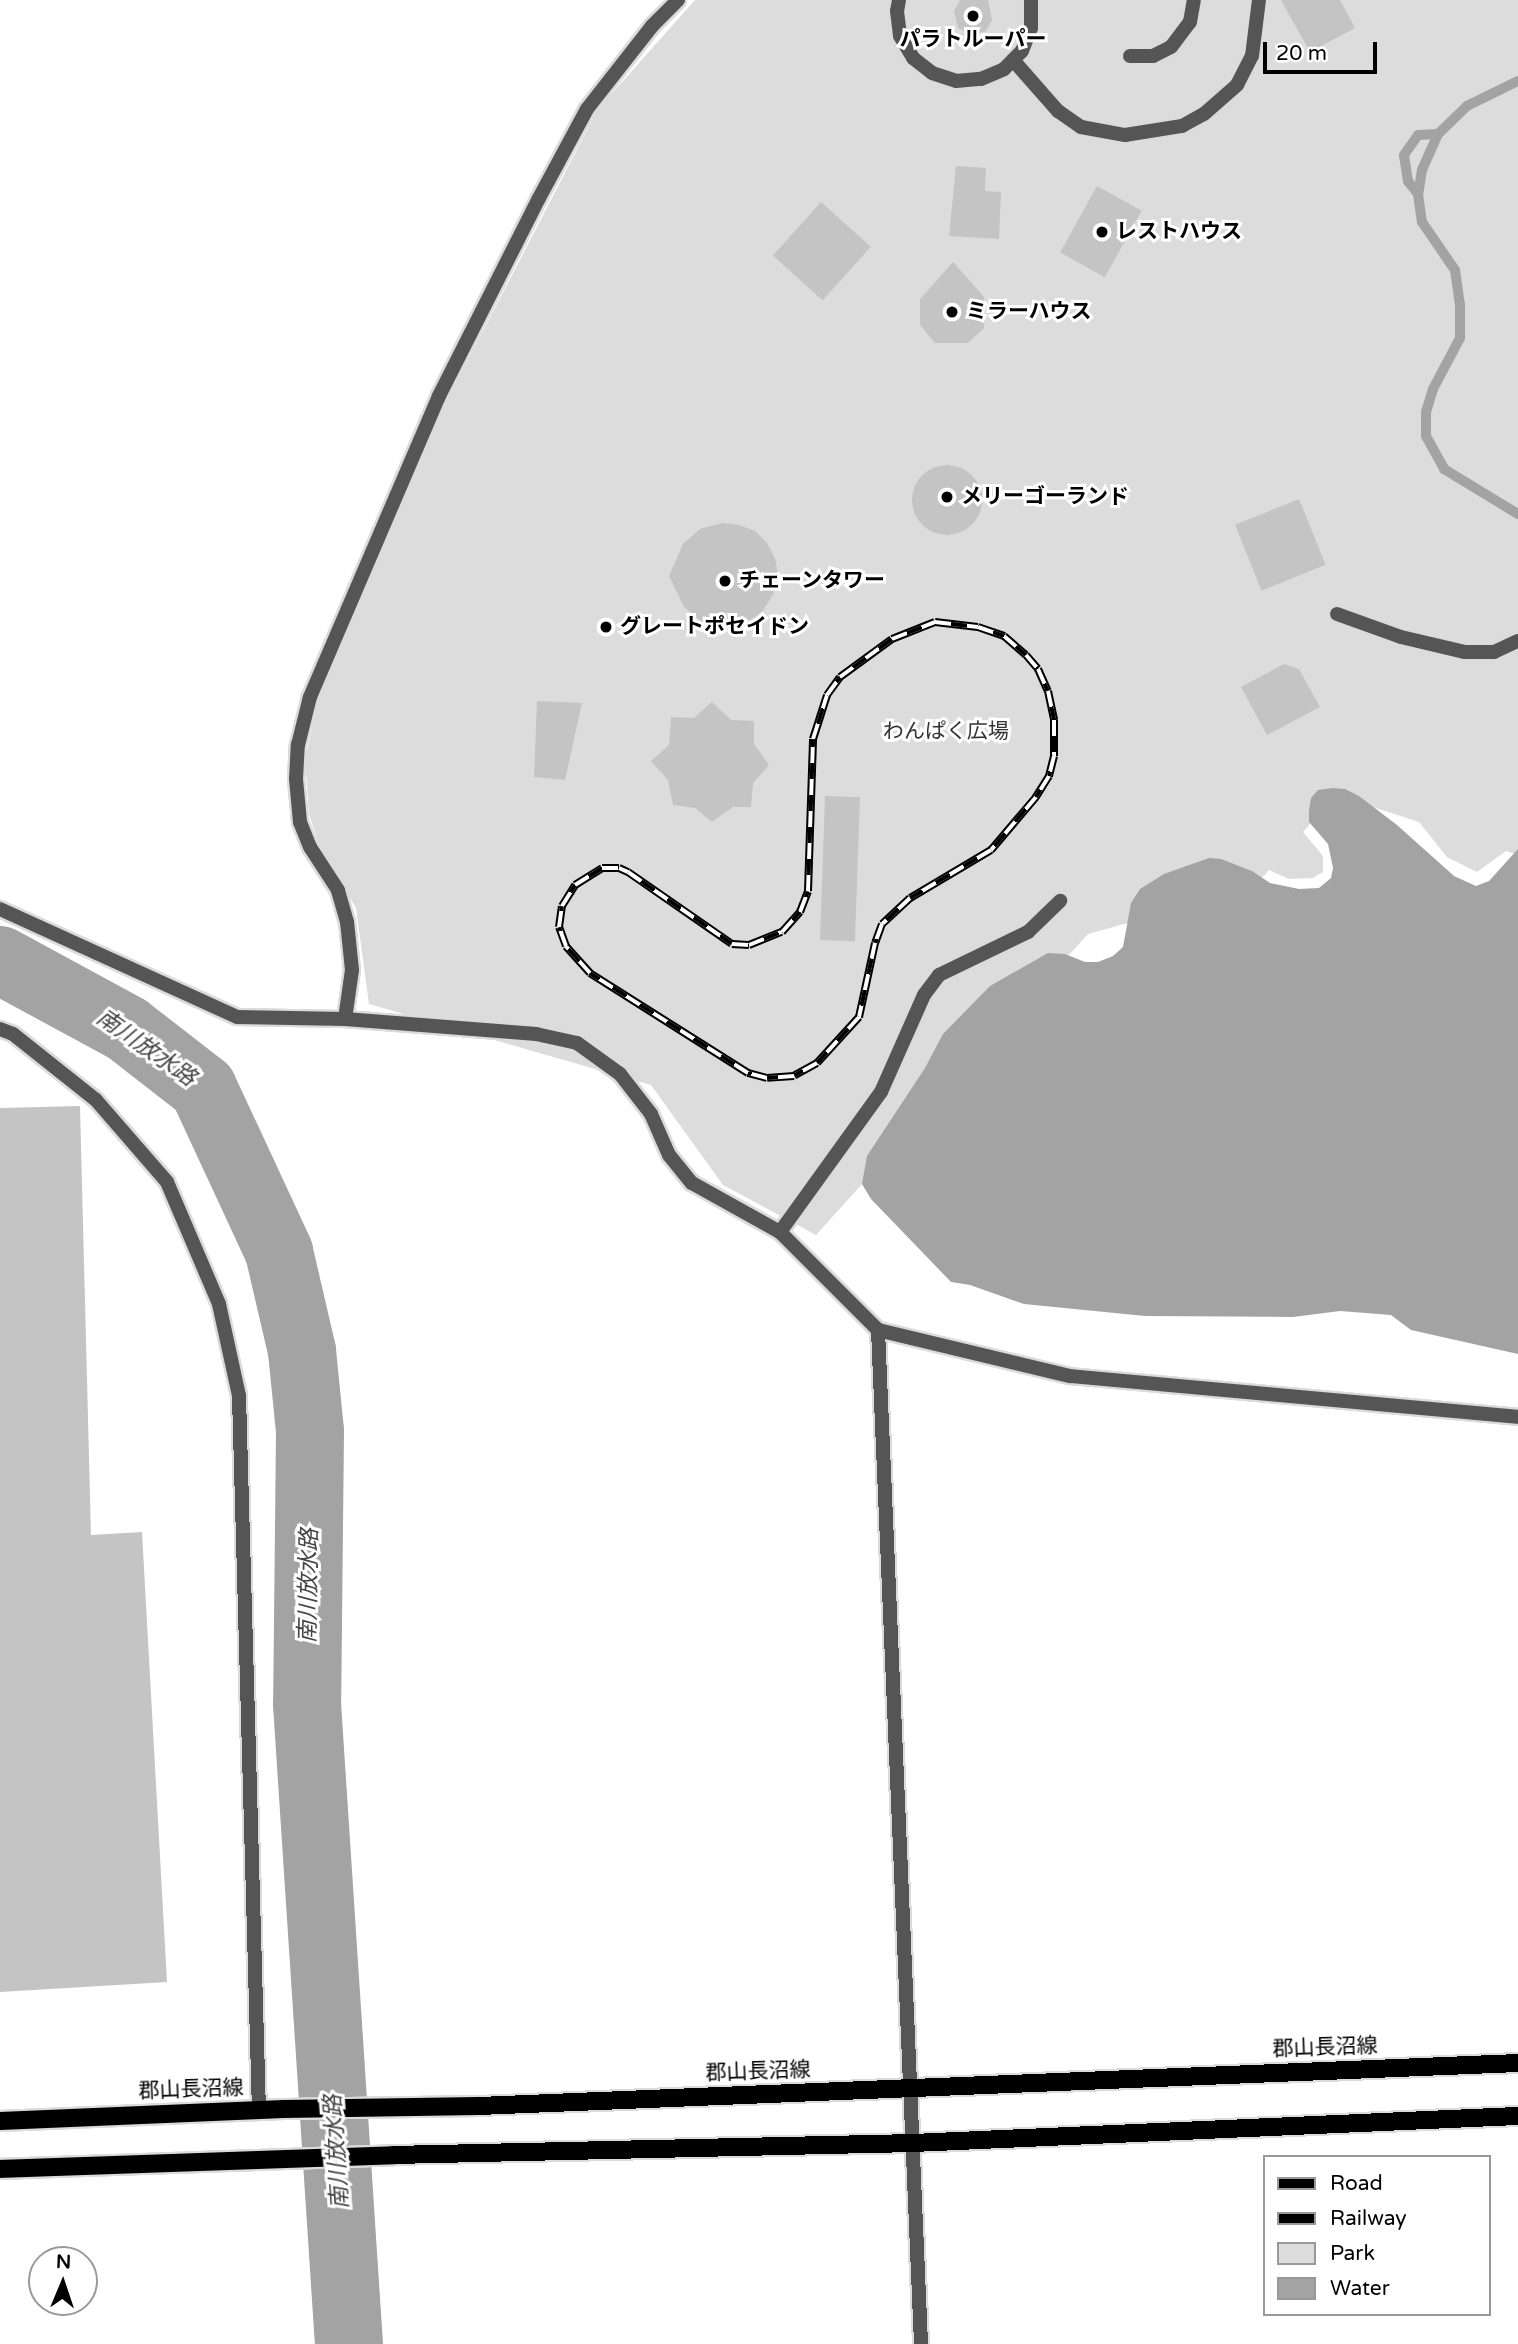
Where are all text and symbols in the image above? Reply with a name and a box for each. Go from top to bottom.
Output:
marker: パラトルーパー [965,8,981,24]
place label: パラトルーパー [900,27,1046,53]
scale bar [1266,28,1380,72]
text: 20 m [1276,41,1327,66]
place label: レストハウス [1116,219,1242,245]
marker: レストハウス [1094,224,1110,240]
place label: ミラーハウス [966,299,1092,325]
marker: ミラーハウス [944,304,960,320]
place label: メリーゴーランド [961,484,1129,510]
marker: メリーゴーランド [939,489,955,505]
place label: チェーンタワー [739,568,886,594]
marker: チェーンタワー [717,573,733,589]
place label: グレートポセイドン [620,614,809,640]
marker: グレートポセイドン [598,619,614,635]
park label: わんぱく広場 [883,719,1009,745]
water label: 南川放水路 [91,1004,201,1092]
water label: 南川放水路 [294,1528,324,1644]
street label: 郡山長沼線 [1272,2034,1378,2062]
street label: 郡山長沼線 [705,2058,811,2086]
street label: 郡山長沼線 [138,2076,244,2104]
water label: 南川放水路 [319,2094,355,2210]
legend [1262,2155,1490,2316]
text: Road [1330,2171,1383,2196]
text: Railway [1330,2206,1407,2231]
text: Park [1330,2241,1375,2266]
north arrow [28,2246,98,2316]
text: N [56,2251,72,2273]
text: Water [1330,2276,1390,2301]

